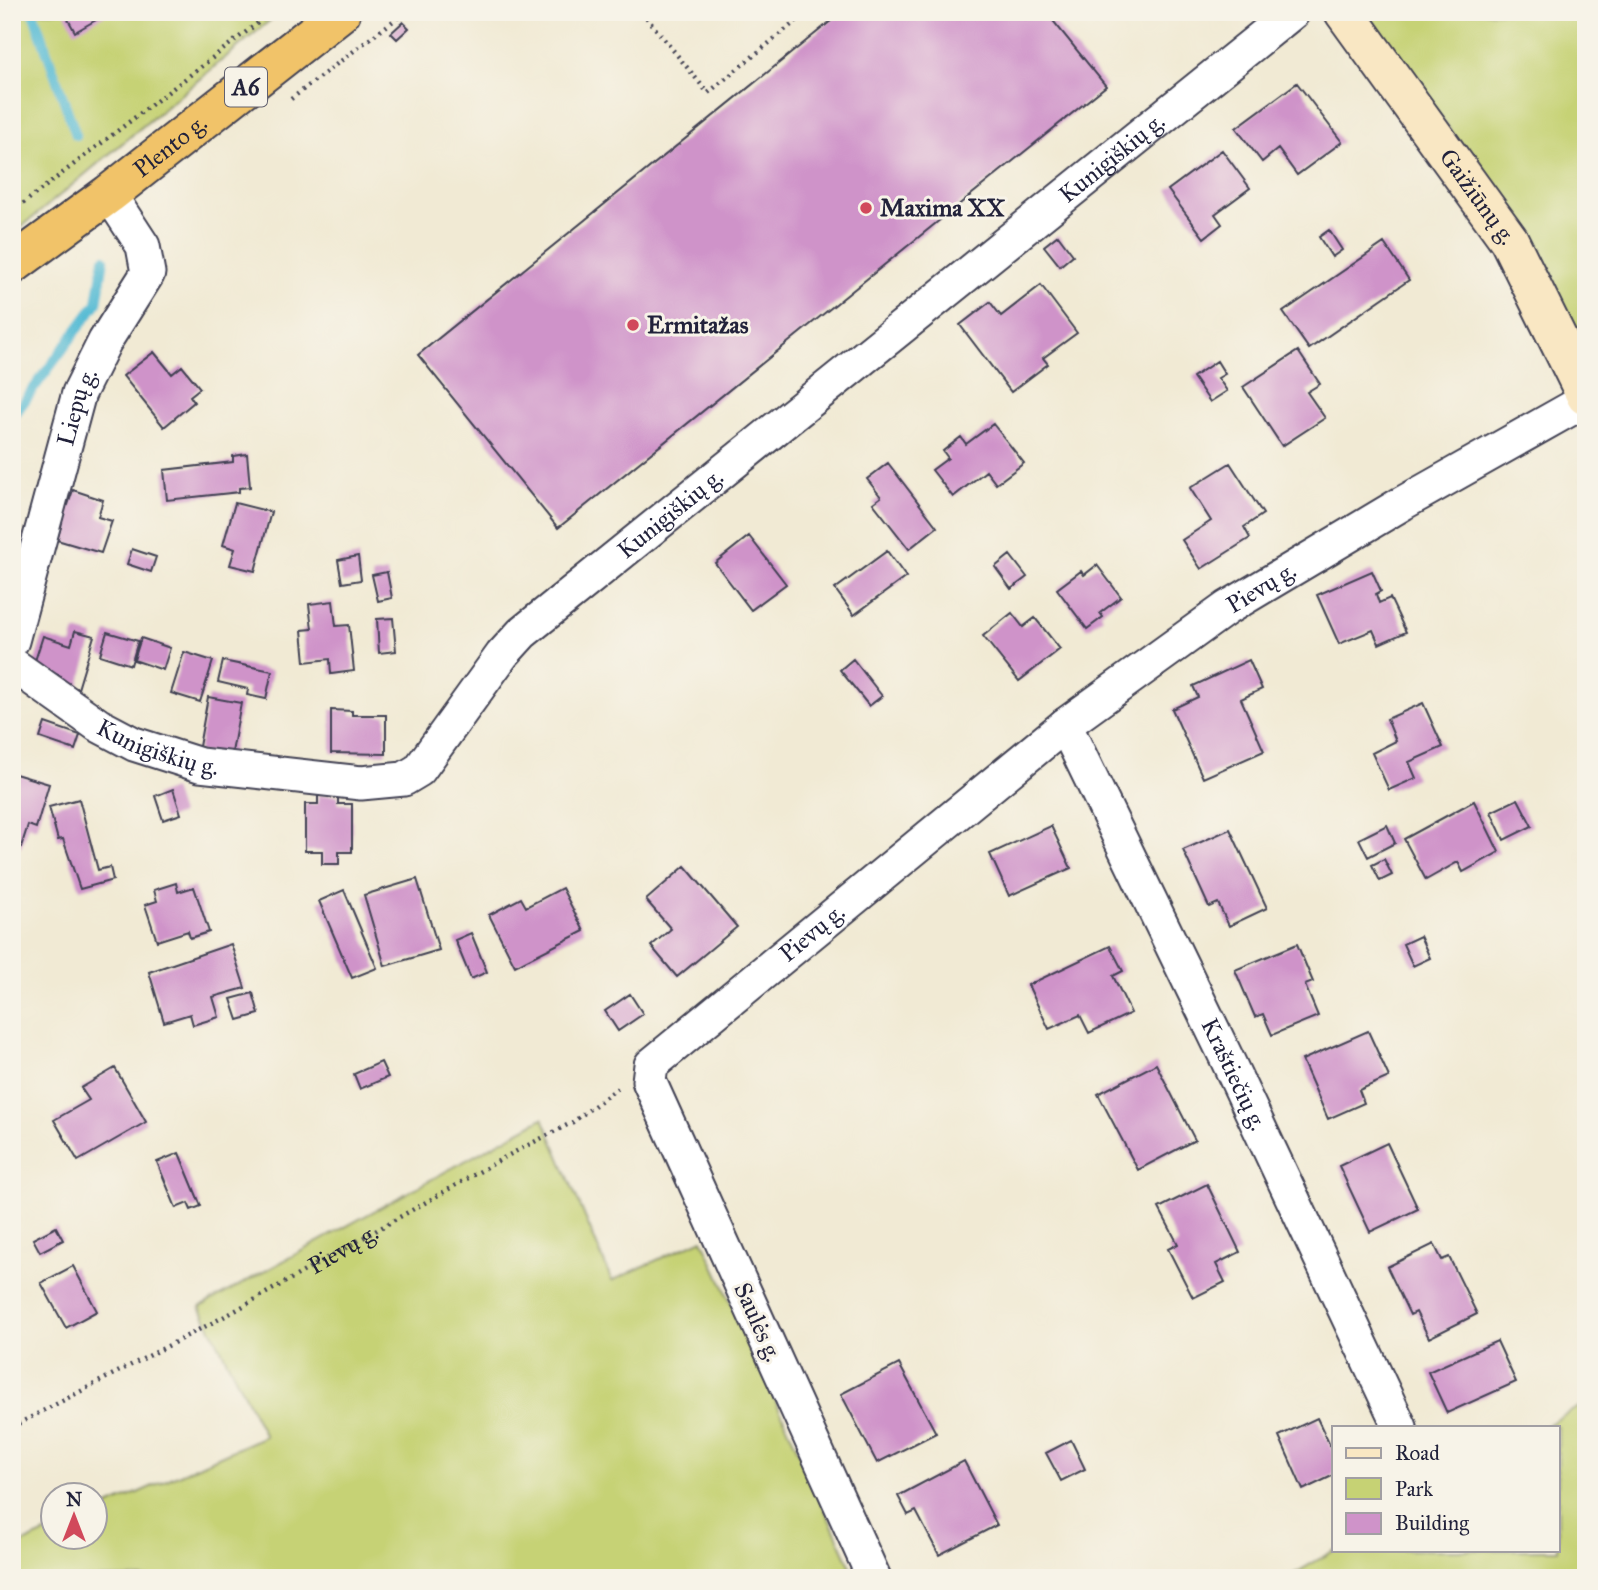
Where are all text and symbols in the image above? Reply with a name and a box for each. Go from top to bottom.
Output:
road number: A6 [225,68,267,106]
street label: Kunigiškių g. [1053,106,1171,210]
street label: Plento g. [127,108,213,184]
street label: Gaižiūnų g. [1433,143,1523,251]
place label: Maxima XX [880,193,1005,223]
marker: Maxima XX [858,200,874,216]
place label: Ermitažas [647,310,749,340]
marker: Ermitažas [625,317,641,333]
street label: Liepų g. [50,363,104,449]
street label: Kunigiškių g. [611,462,729,565]
street label: Pievų g. [1221,555,1301,620]
street label: Kunigiškių g. [92,712,220,782]
street label: Pievų g. [773,897,851,968]
street label: Kraštiečių g. [1194,1013,1273,1135]
street label: Pievų g. [303,1217,384,1281]
street label: Saulės g. [727,1278,789,1366]
legend [1332,1426,1560,1552]
text: Road [1395,1440,1440,1466]
text: Park [1395,1476,1433,1502]
north arrow [38,1482,108,1552]
text: N [66,1488,82,1511]
text: Building [1395,1510,1469,1536]

